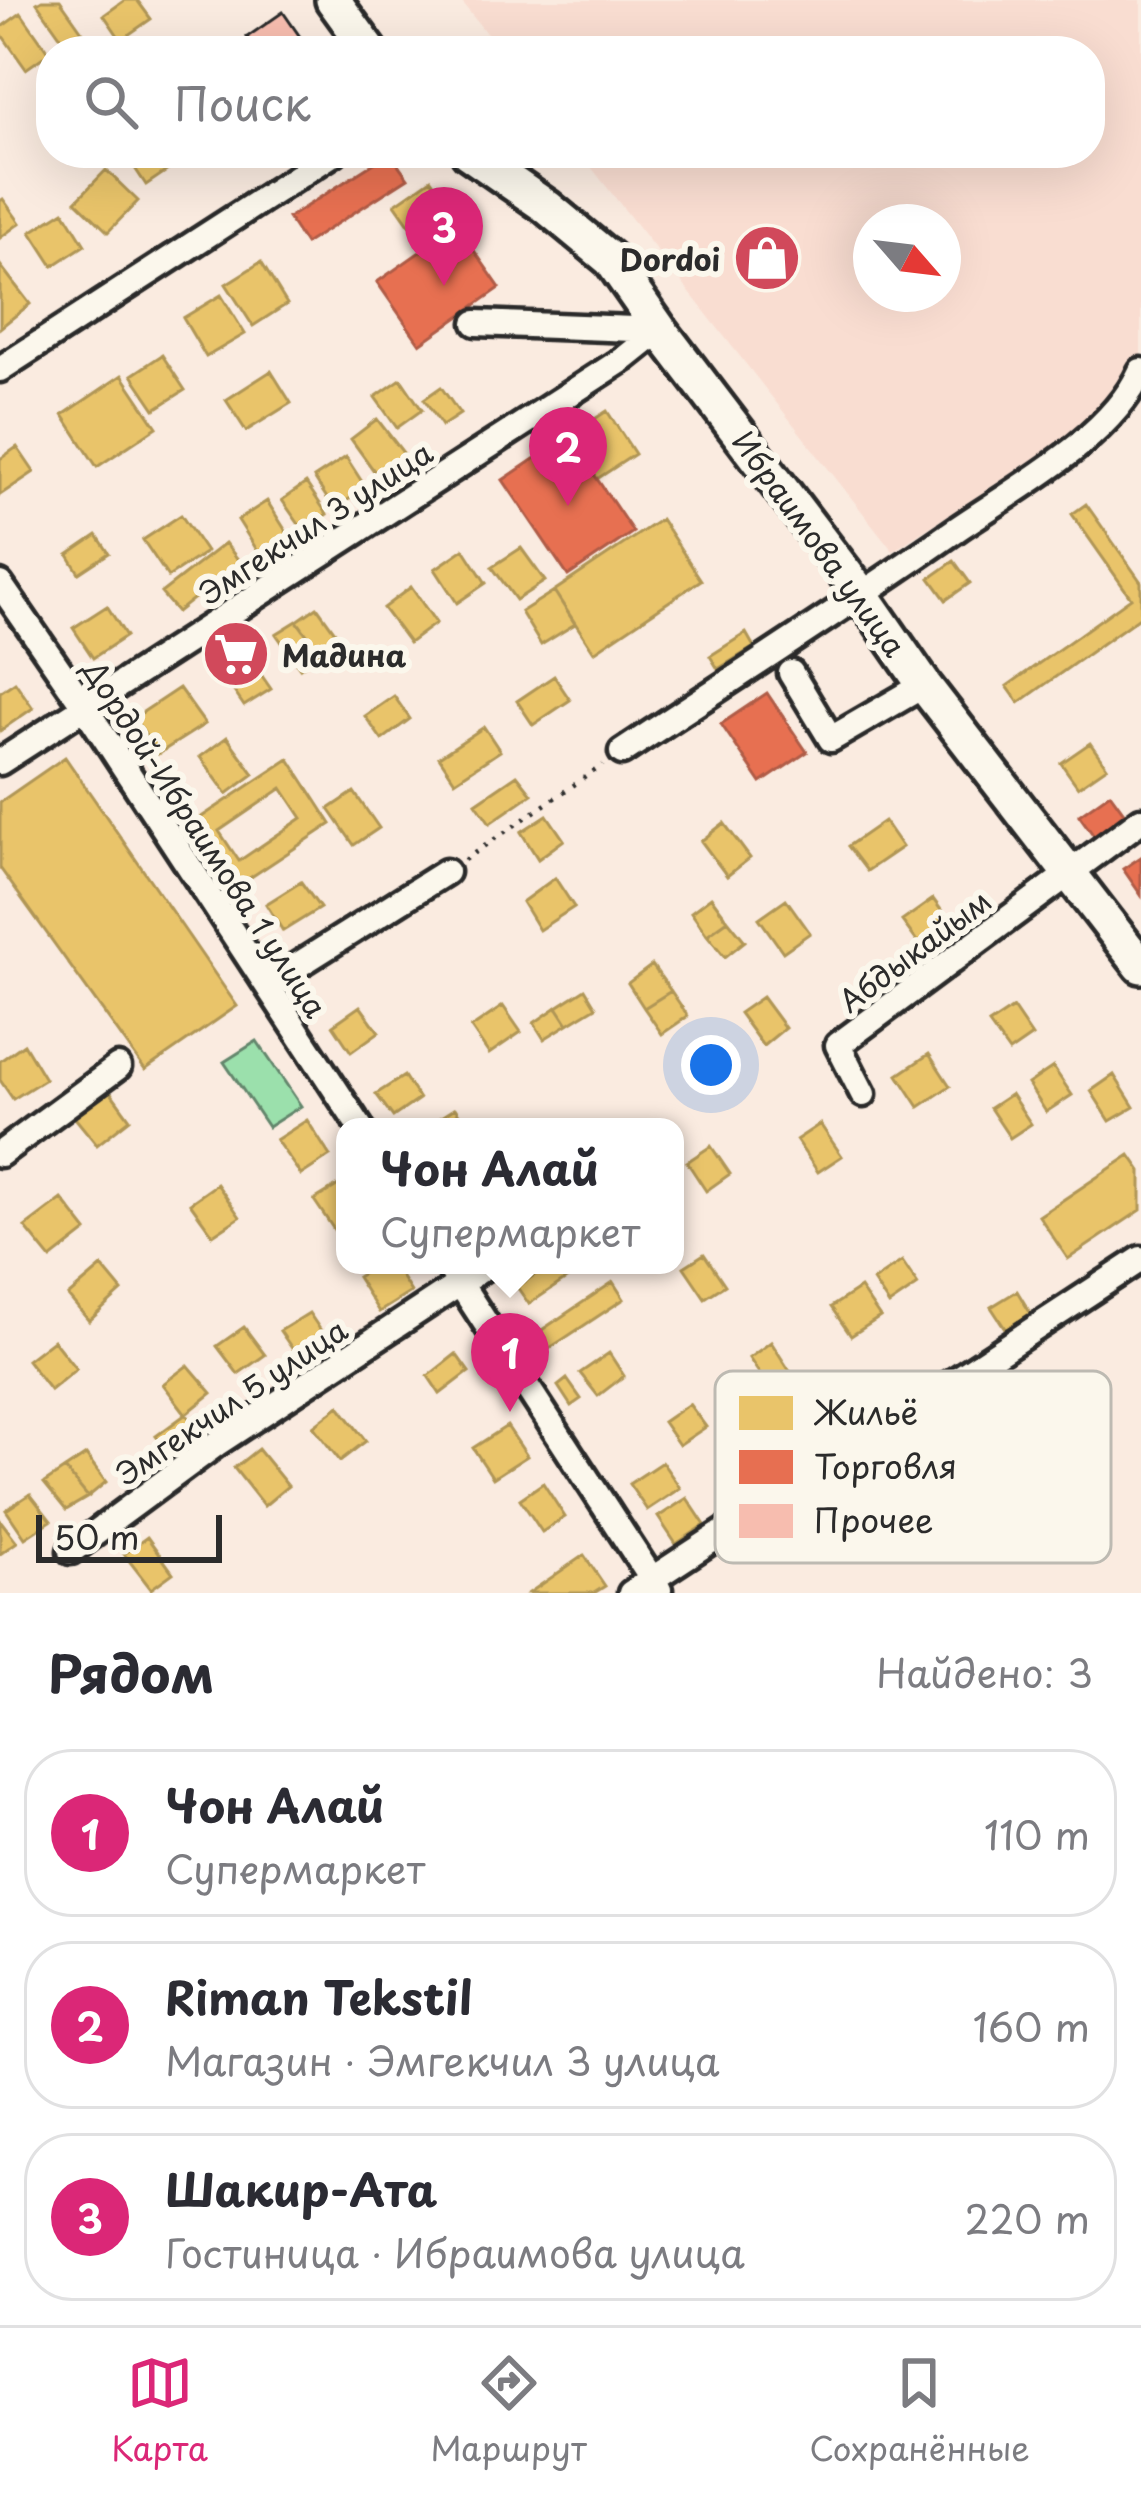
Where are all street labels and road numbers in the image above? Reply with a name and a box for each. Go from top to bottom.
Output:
street label: Ибраимова улица [722,421,918,666]
street label: Эмгекчил 3 улица [189,429,441,615]
street label: Дордой-Ибраимова 1 улица [73,649,339,1026]
street label: Абдыкайым [828,878,1000,1022]
street label: Эмгекчил 5 улица [106,1307,356,1495]

